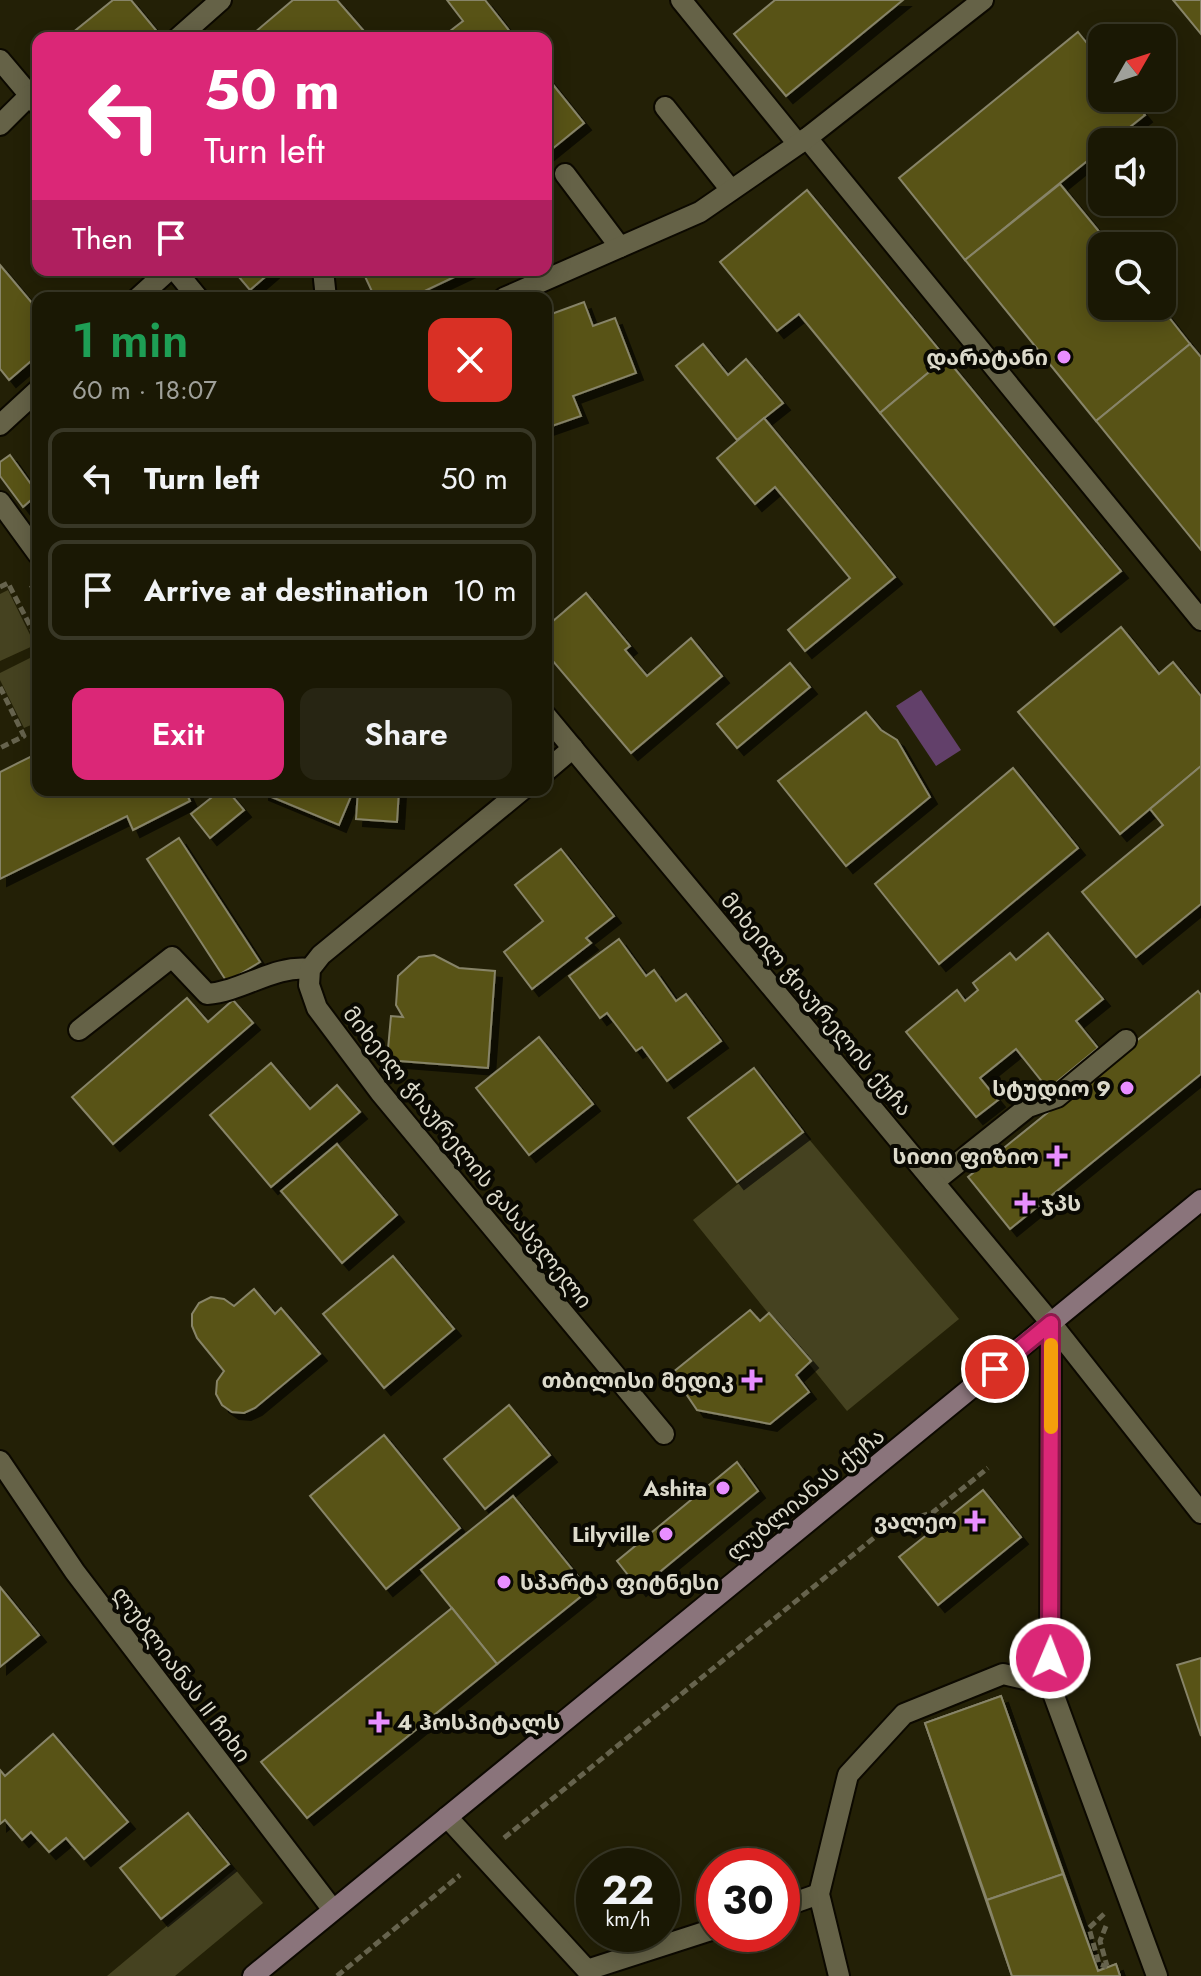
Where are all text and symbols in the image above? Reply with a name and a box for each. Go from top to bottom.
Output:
north arrow [1088,24,1176,112]
map controls [1088,24,1176,320]
text: 50 m [204,49,340,130]
icon: left [72,64,176,168]
text: Turn left [204,124,325,176]
button: sound [1088,128,1176,216]
icon: arrive [149,216,193,260]
text: Then [72,217,133,260]
button: search [1088,232,1176,320]
text: 1 min [72,306,189,375]
button: close [428,318,512,402]
place label: დარატანი [926,341,1048,373]
marker: დარატანი [1055,348,1073,366]
text: 60 m · 18:07 [72,371,217,409]
icon: left [76,456,120,500]
text: Turn left [144,457,259,500]
text: 50 m [441,457,508,500]
icon: arrive [76,568,120,612]
text: Arrive at destination [144,569,429,612]
text: 10 m [453,569,517,612]
button: Exit [72,688,284,780]
button: Share [300,688,512,780]
street label: მიხეილ ჭიაურელის ქუჩა [714,885,920,1123]
street label: მიხეილ ჭიაურელის გასასვლელი [336,999,600,1315]
place label: სტუდიო 9 [992,1072,1111,1104]
marker: სტუდიო 9 [1118,1079,1136,1097]
place label: სითი ფიზიო [893,1140,1039,1172]
marker: სითი ფიზიო [1046,1145,1068,1167]
place label: ჯპს [1041,1187,1081,1219]
marker: ჯპს [1016,1194,1034,1212]
pin [961,1335,1029,1403]
icon: arrive [973,1347,1017,1391]
place label: თბილისი მედიკ [542,1364,734,1396]
marker: თბილისი მედიკ [741,1369,763,1391]
street label: ლუბლიანას ქუჩა [719,1420,891,1568]
place label: Ashita [642,1472,707,1504]
marker: Ashita [714,1479,732,1497]
place label: ვალეო [874,1505,957,1537]
marker: ვალეო [964,1510,986,1532]
place label: Lilyville [572,1518,650,1550]
marker: Lilyville [657,1525,675,1543]
place label: სპარტა ფიტნესი [520,1566,719,1598]
marker: სპარტა ფიტნესი [495,1573,513,1591]
street label: ლუბლიანას II ჩიხი [105,1579,259,1769]
position arrow [1008,1616,1092,1700]
place label: 4 ჰოსპიტალს [397,1706,560,1738]
marker: 4 ჰოსპიტალს [368,1711,390,1733]
speed limit sign: 30 [696,1848,800,1952]
text: 22 [602,1861,654,1919]
text: km/h [605,1905,651,1934]

